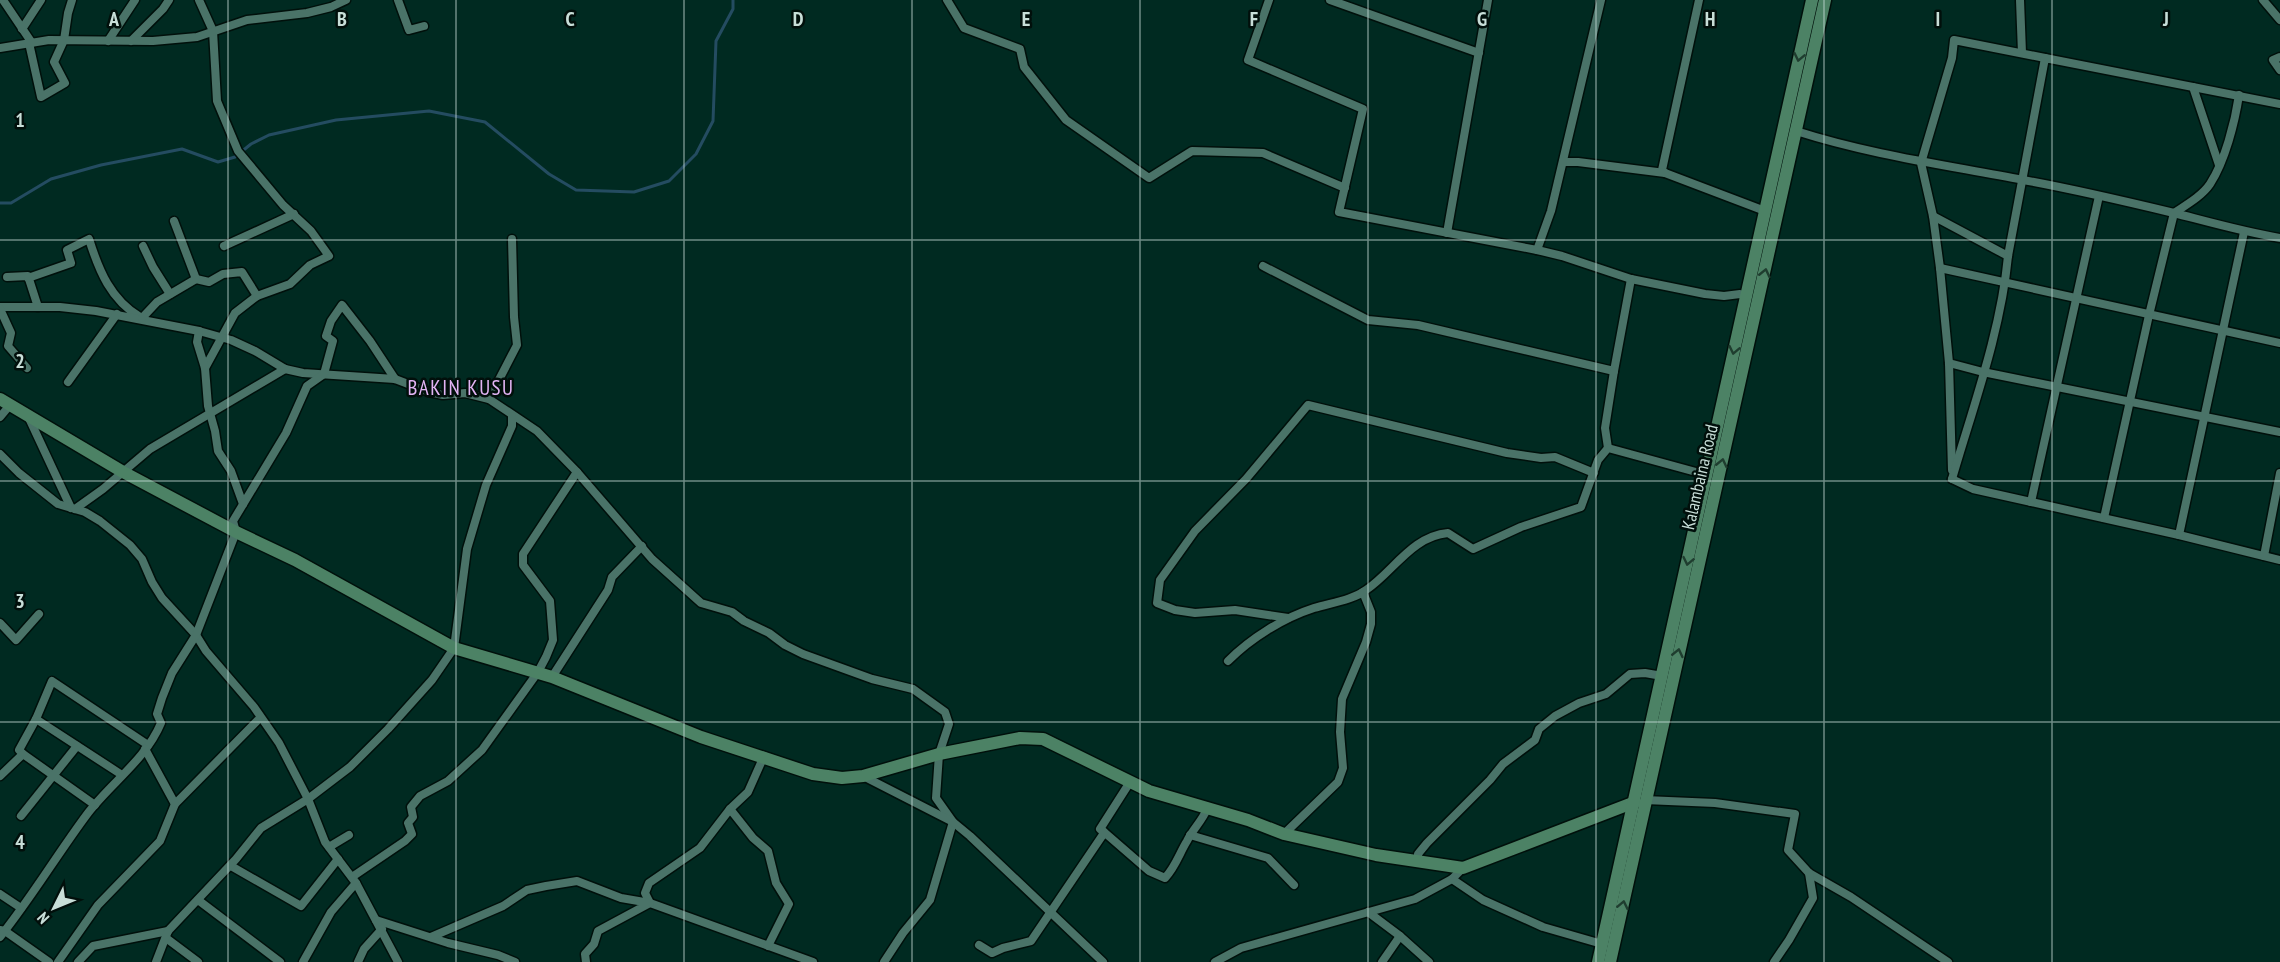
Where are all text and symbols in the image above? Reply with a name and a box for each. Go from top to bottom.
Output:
text: A [108,6,120,32]
text: B [337,6,347,32]
text: C [565,6,575,32]
text: D [793,6,804,32]
text: E [1022,6,1030,32]
text: F [1250,6,1258,32]
text: G [1477,6,1487,32]
text: H [1705,6,1715,32]
text: I [1936,6,1940,32]
text: J [2162,6,2169,32]
one-way arrow [1794,52,1807,62]
text: 1 [15,107,25,133]
one-way arrow [1757,268,1770,278]
one-way arrow [1729,345,1742,355]
text: 2 [15,348,25,374]
district label: BAKIN KUSU [407,374,515,401]
street label: Kalambaina Road [1676,422,1723,532]
one-way arrow [1714,458,1727,468]
one-way arrow [1682,556,1695,566]
text: 3 [15,588,25,614]
one-way arrow [1671,648,1684,658]
text: 4 [15,829,25,855]
north arrow [24,878,84,938]
one-way arrow [1615,900,1628,910]
text: N [33,908,53,928]

